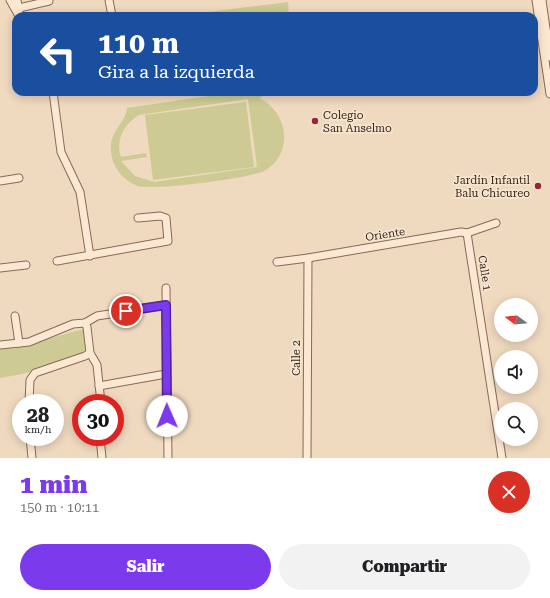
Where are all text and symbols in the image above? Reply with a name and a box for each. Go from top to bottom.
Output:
text: 110 m [98,27,179,60]
icon: left [32,28,84,80]
text: Gira a la izquierda [98,61,254,82]
place label: Colegio San Anselmo [323,109,392,135]
marker: Colegio San Anselmo [310,116,320,126]
place label: Jardín Infantil Balu Chicureo [454,174,531,200]
marker: Jardín Infantil Balu Chicureo [533,181,543,191]
street label: Oriente [364,225,406,244]
street label: Calle 1 [475,254,494,292]
pin [109,294,143,328]
north arrow [494,298,538,342]
map controls [494,298,538,446]
icon: arrive [115,300,137,322]
street label: Calle 2 [290,340,303,376]
button: sound [494,350,538,394]
speed limit sign: 30 [72,394,124,446]
position arrow [146,395,188,437]
button: search [494,402,538,446]
text: 28 [27,403,49,427]
text: km/h [25,424,51,435]
text: 1 min [20,471,87,499]
button: close [488,471,530,513]
text: 150 m · 10:11 [20,500,99,515]
button: Salir [20,544,271,590]
button: Compartir [279,544,530,590]

